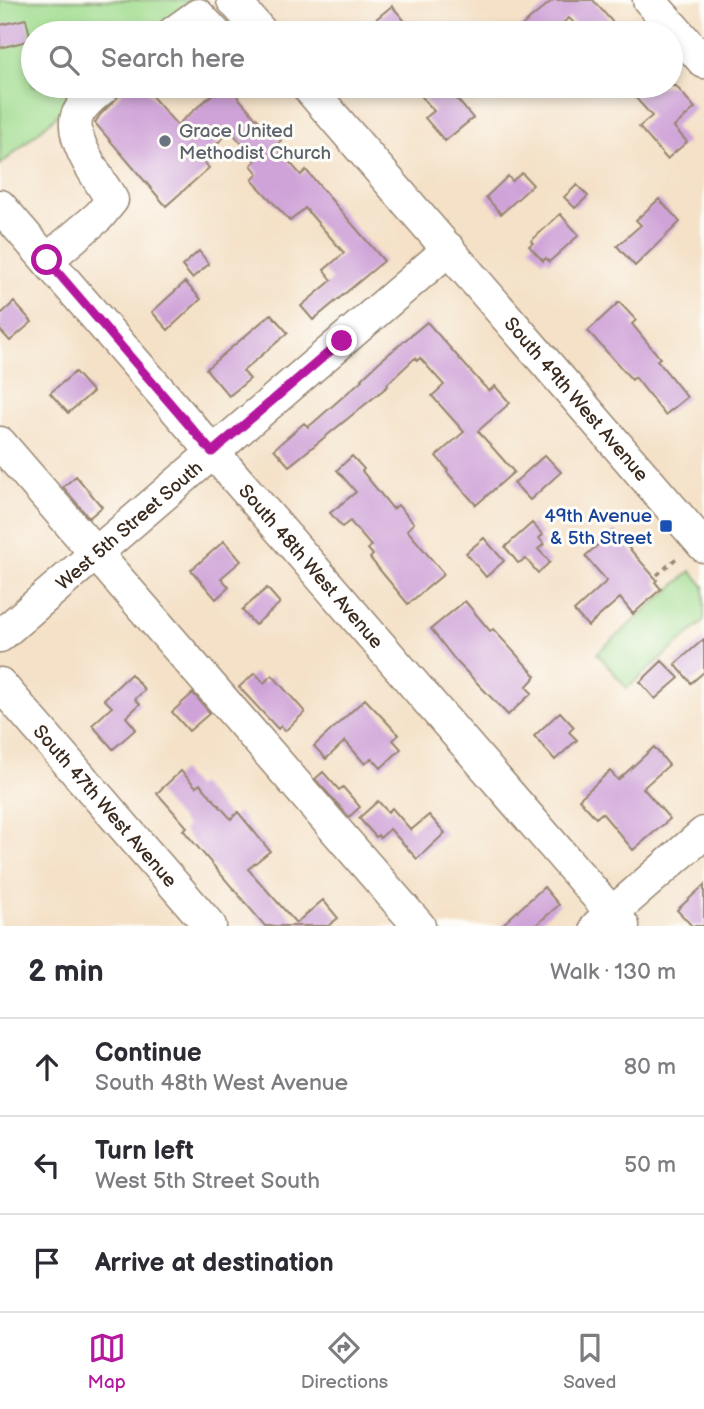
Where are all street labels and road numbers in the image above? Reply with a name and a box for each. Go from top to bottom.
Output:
street label: South 49th West Avenue [499,313,653,486]
street label: West 5th Street South [52,457,208,596]
street label: South 48th West Avenue [233,480,388,654]
street label: South 47th West Avenue [28,721,181,893]

